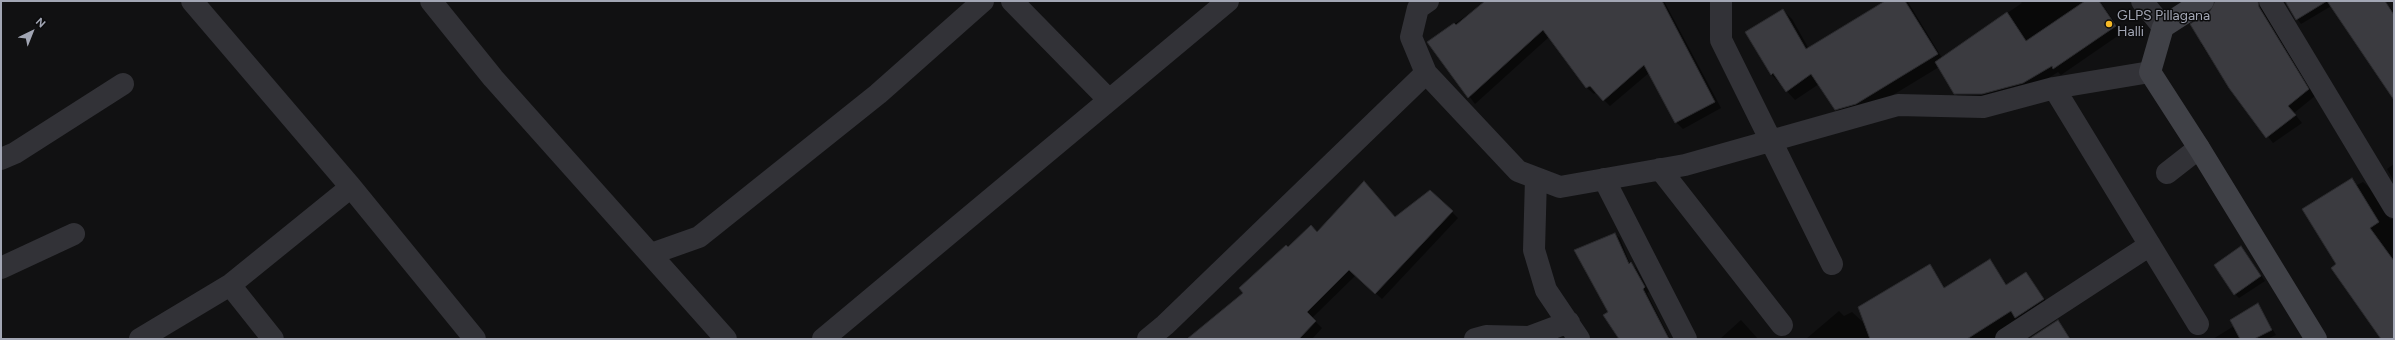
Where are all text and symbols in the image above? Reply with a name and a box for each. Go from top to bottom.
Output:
place label: GLPS Pillagana Halli [2117,8,2210,40]
north arrow [12,12,52,52]
text: N [33,15,48,31]
marker: GLPS Pillagana Halli [2104,19,2114,29]

